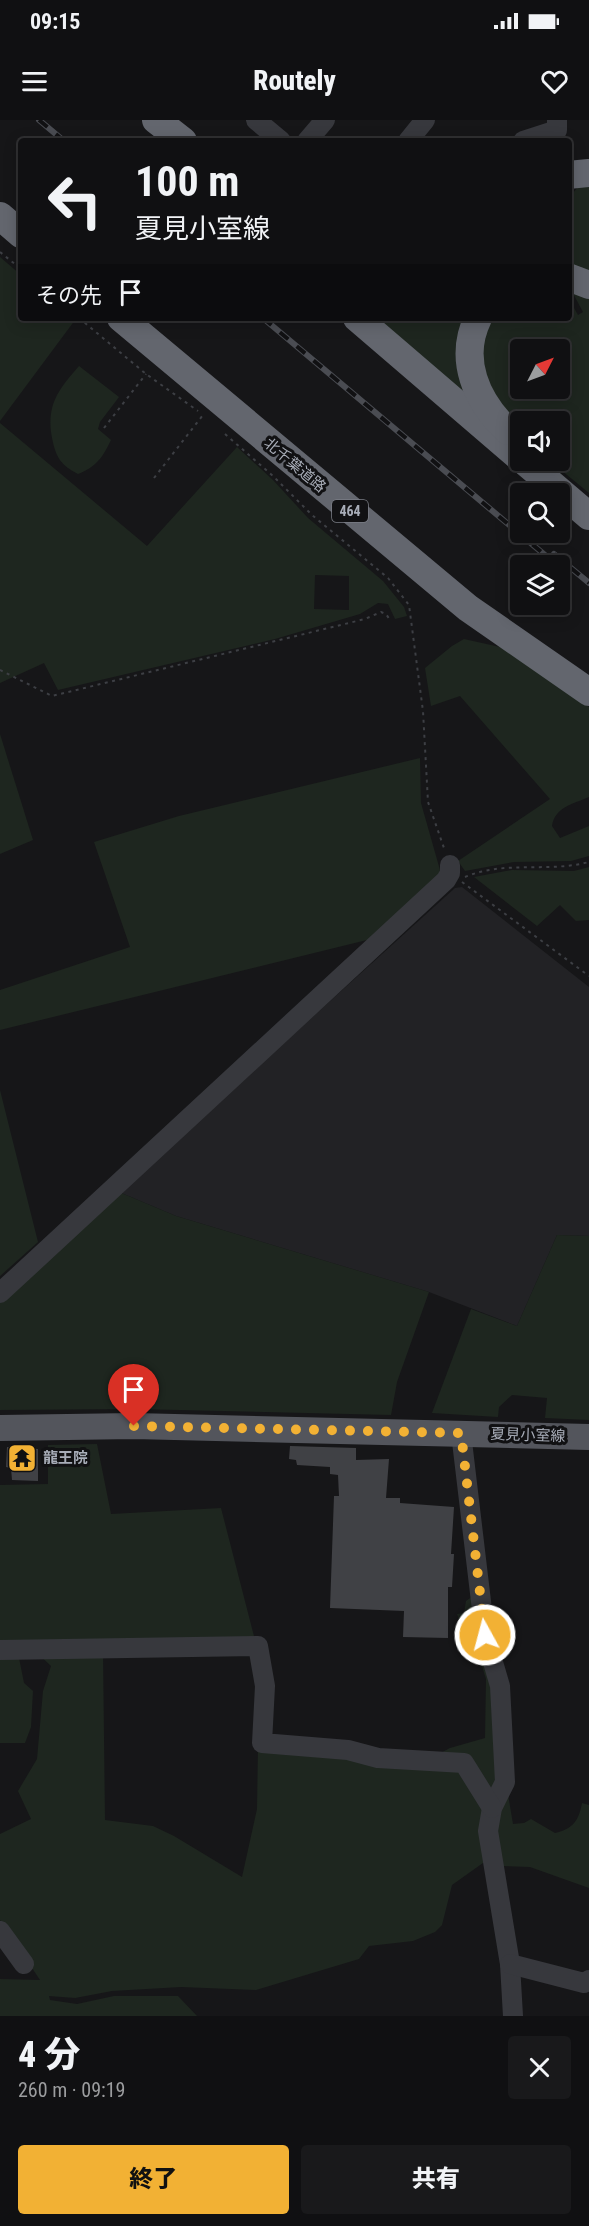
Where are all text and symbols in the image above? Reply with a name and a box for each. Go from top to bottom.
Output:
text: 09:15 [30,9,81,34]
icon: menu [18,65,51,98]
text: Routely [253,65,336,97]
icon: heart [538,65,571,98]
text: 100 m [135,157,240,206]
icon: left [36,162,114,240]
text: 夏見小室線 [135,213,270,245]
icon: arrive [114,276,147,309]
text: その先 [36,283,102,308]
north arrow [510,339,570,399]
map controls [510,339,570,615]
button: sound [510,411,570,471]
street label: 北千葉道路 [260,434,330,496]
button: search [510,483,570,543]
road number: 464 [332,500,368,522]
button: layers [510,555,570,615]
pin [108,1364,159,1426]
icon: arrive [117,1373,150,1406]
street label: 夏見小室線 [490,1425,566,1445]
temple icon: 龍王院 [6,1442,38,1474]
place label: 龍王院 [43,1449,88,1467]
position arrow [453,1603,517,1667]
text: 4 分 [18,2034,81,2076]
button: close [508,2036,571,2099]
text: 260 m · 09:19 [18,2078,125,2102]
button: 終了 [18,2145,289,2214]
button: 共有 [301,2145,571,2214]

